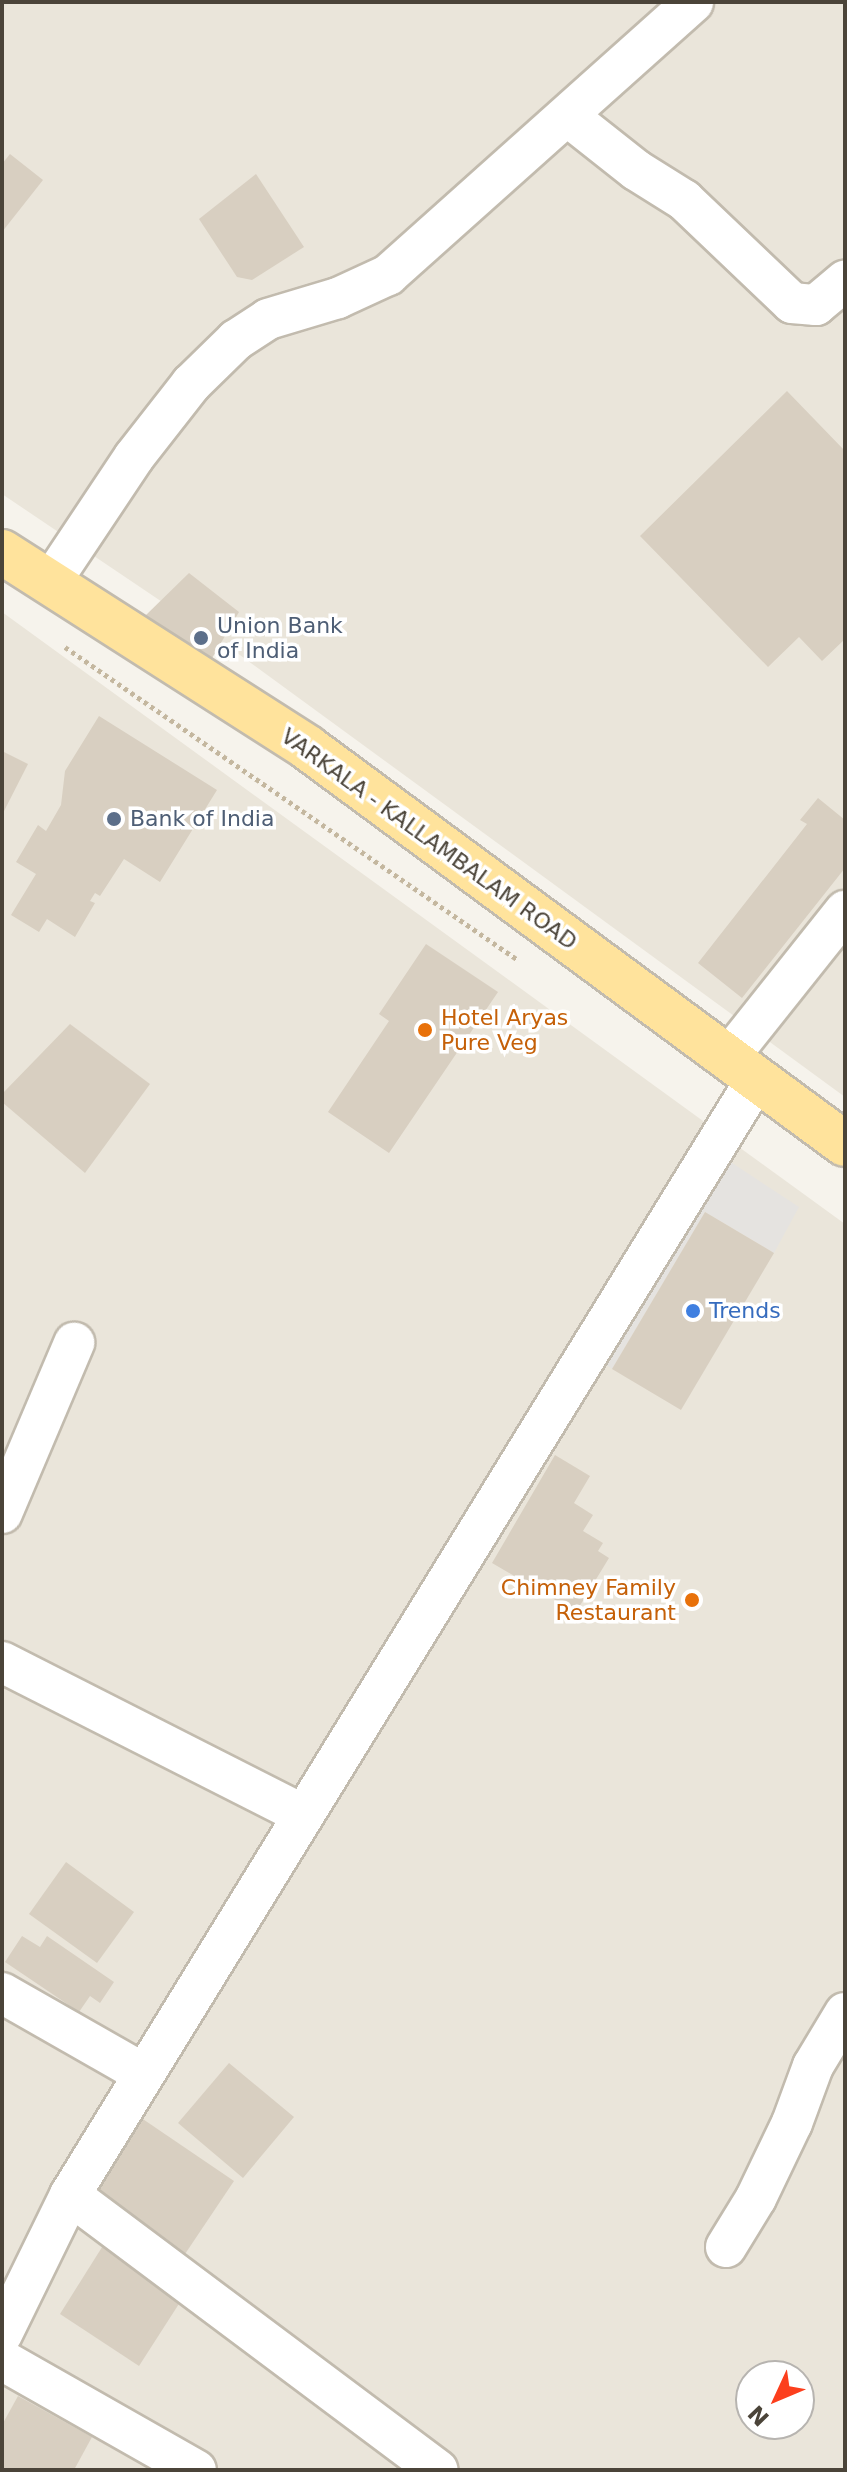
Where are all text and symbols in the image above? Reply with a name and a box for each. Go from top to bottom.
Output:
place label: Union Bank of India [217,612,343,664]
marker: Union Bank of India [192,629,210,647]
street label: VARKALA - KALLAMBALAM ROAD [276,723,582,955]
place label: Bank of India [130,806,274,832]
marker: Bank of India [105,810,123,828]
place label: Hotel Aryas Pure Veg [441,1004,568,1056]
marker: Hotel Aryas Pure Veg [416,1021,434,1039]
place label: Trends [709,1298,781,1324]
marker: Trends [684,1302,702,1320]
place label: Chimney Family Restaurant [501,1574,676,1626]
marker: Chimney Family Restaurant [683,1591,701,1609]
north arrow [735,2360,815,2440]
text: N [743,2400,774,2431]

